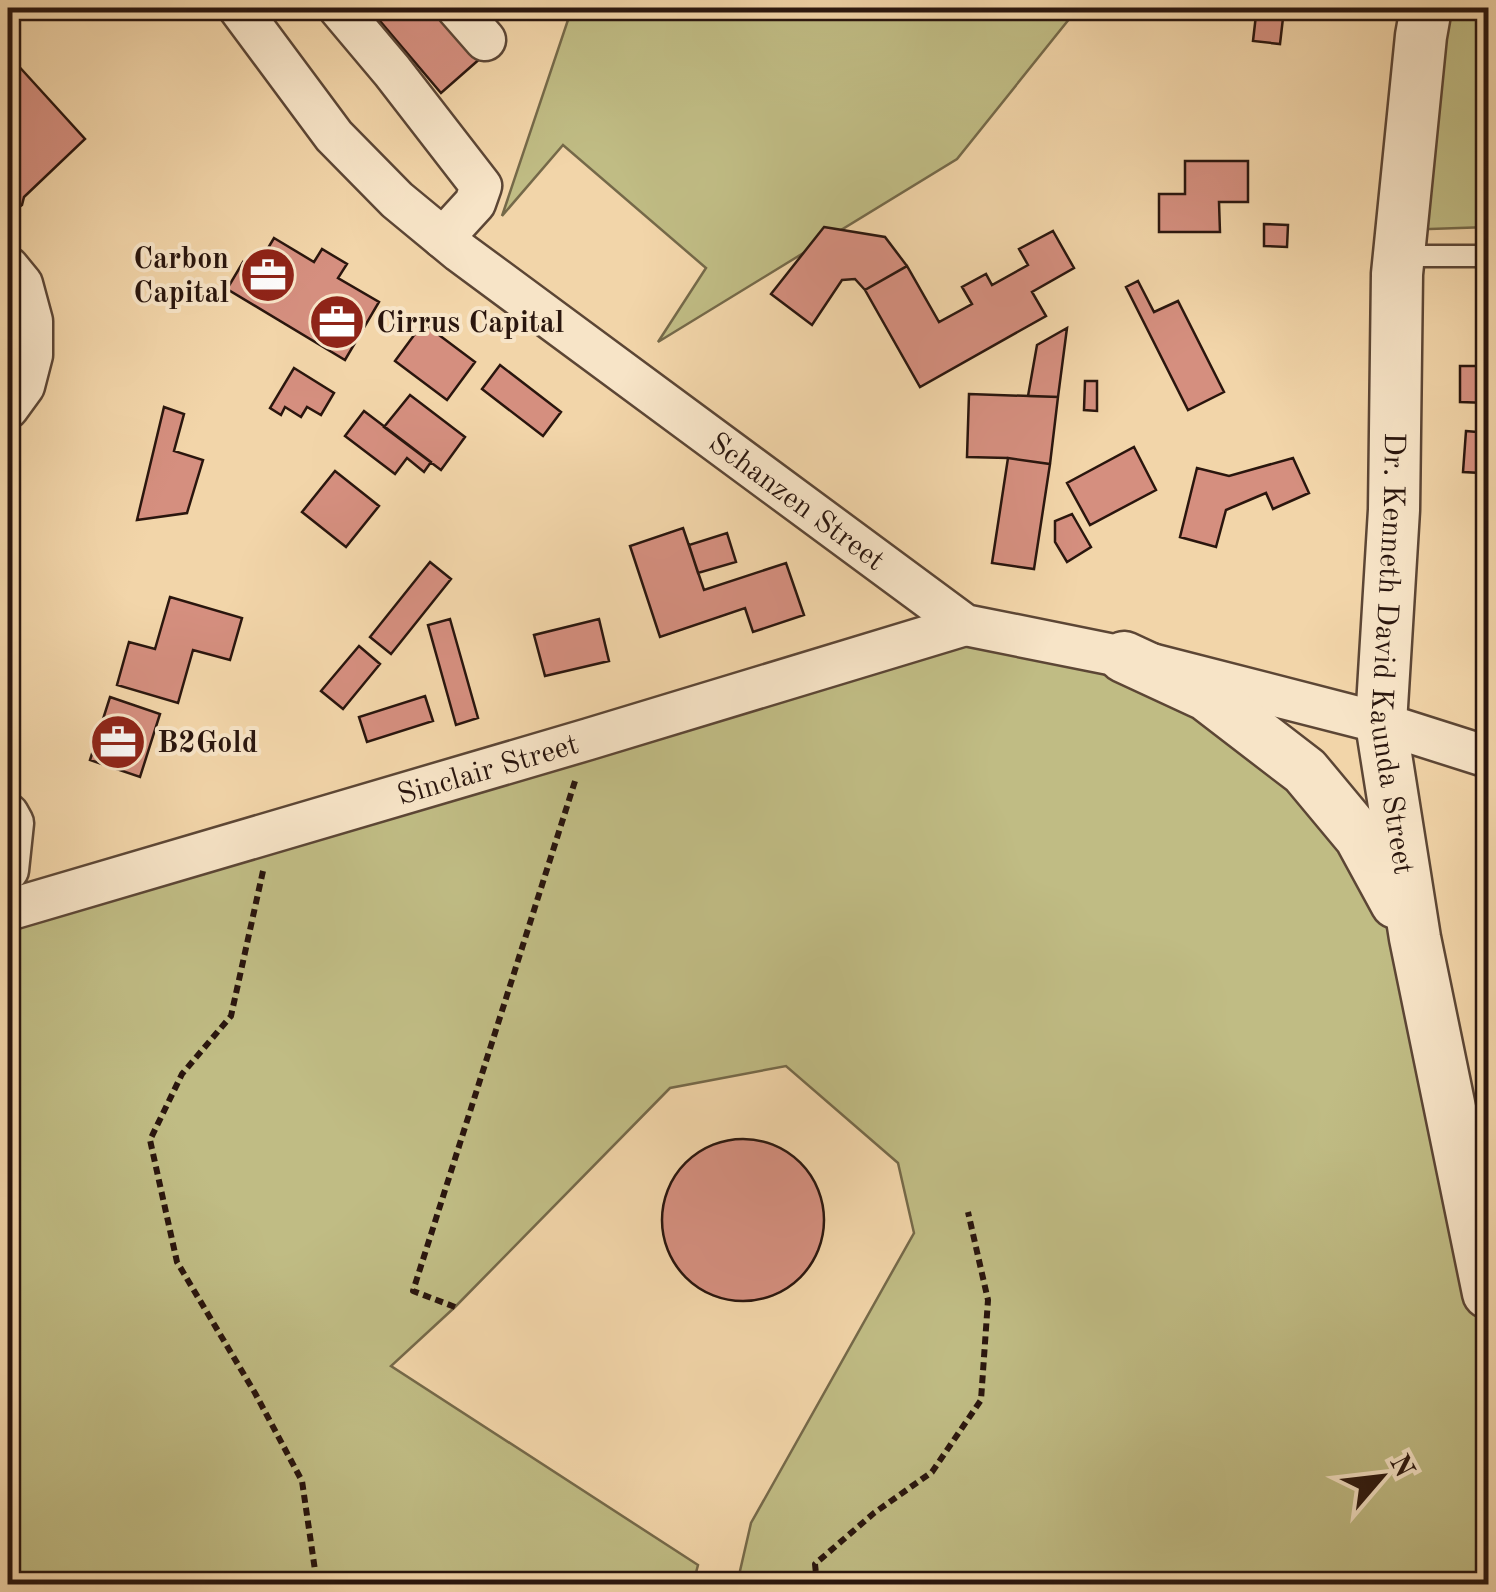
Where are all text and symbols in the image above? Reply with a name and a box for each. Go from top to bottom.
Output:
place label: Carbon Capital [133,245,229,309]
office icon: Carbon Capital [238,245,298,305]
office icon: Cirrus Capital [307,292,367,352]
place label: Cirrus Capital [376,309,564,339]
street label: Schanzen Street [702,428,889,577]
street label: Dr. Kenneth David Kaunda Street [1364,432,1418,877]
office icon: B2Gold [88,712,148,772]
place label: B2Gold [157,729,258,759]
street label: Sinclair Street [394,730,582,812]
north arrow [1331,1427,1431,1527]
text: N [1383,1451,1418,1483]

